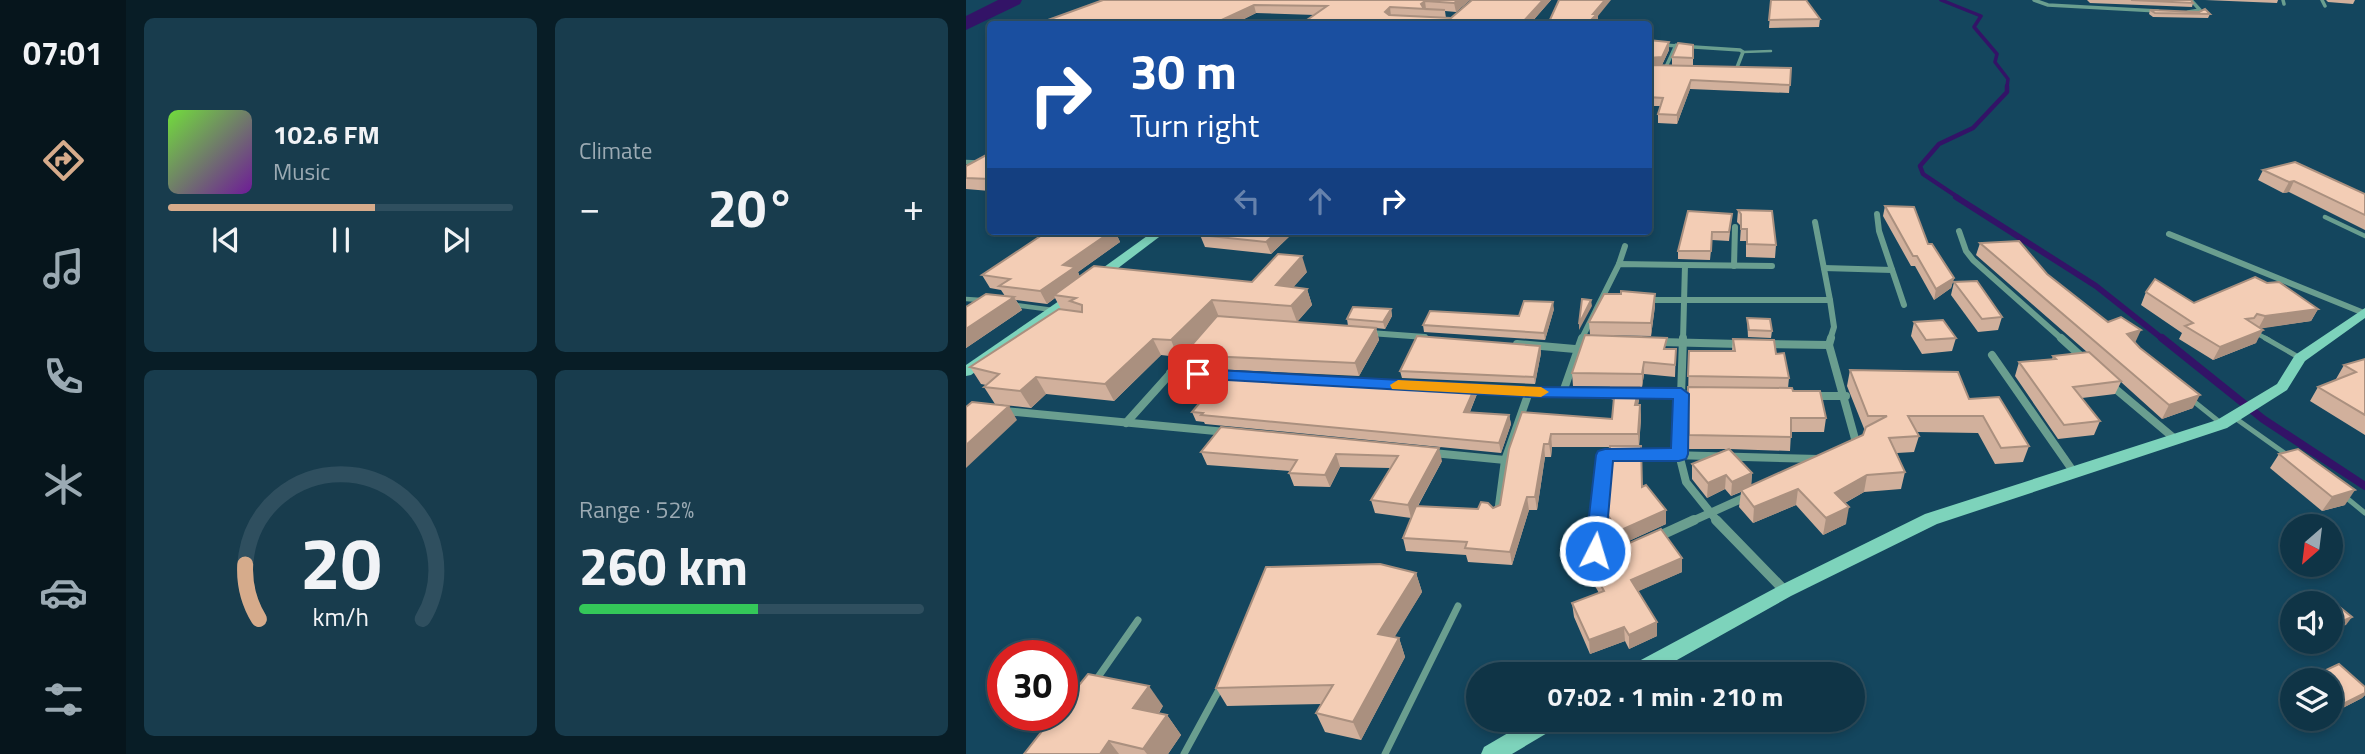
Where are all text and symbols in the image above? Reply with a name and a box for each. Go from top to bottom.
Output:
text: 07:01 [23,29,103,77]
text: 30 m [1130,33,1237,108]
icon: right [1015,49,1106,140]
text: Turn right [1130,101,1259,149]
text: 102.6 FM [273,115,380,154]
text: Climate [579,133,652,168]
icon: directions [39,136,88,185]
text: Music [273,154,330,189]
text: 20° [708,168,795,247]
text: − [579,178,600,236]
text: + [903,178,924,236]
icon: left [1228,182,1266,220]
icon: ahead [1301,182,1339,220]
icon: right [1374,182,1412,220]
icon: previous [207,221,245,259]
icon: pause [322,221,360,259]
icon: next [437,221,475,259]
icon: music [39,244,88,293]
pin [1168,344,1228,404]
icon: phone [39,352,88,401]
icon: arrive [1179,355,1217,393]
icon: climate [39,460,88,509]
text: Range · 52% [579,492,694,527]
text: 20 [300,507,381,617]
position arrow [1558,514,1632,588]
north arrow [2280,514,2343,578]
map controls [2280,514,2343,731]
text: 260 km [579,526,748,605]
icon: car [39,568,88,617]
button: sound [2280,591,2343,654]
text: km/h [312,598,369,636]
speed limit sign: 30 [987,640,1078,731]
button: layers [2280,668,2343,731]
icon: filters [39,675,88,724]
text: 07:02 · 1 min · 210 m [1548,677,1783,716]

